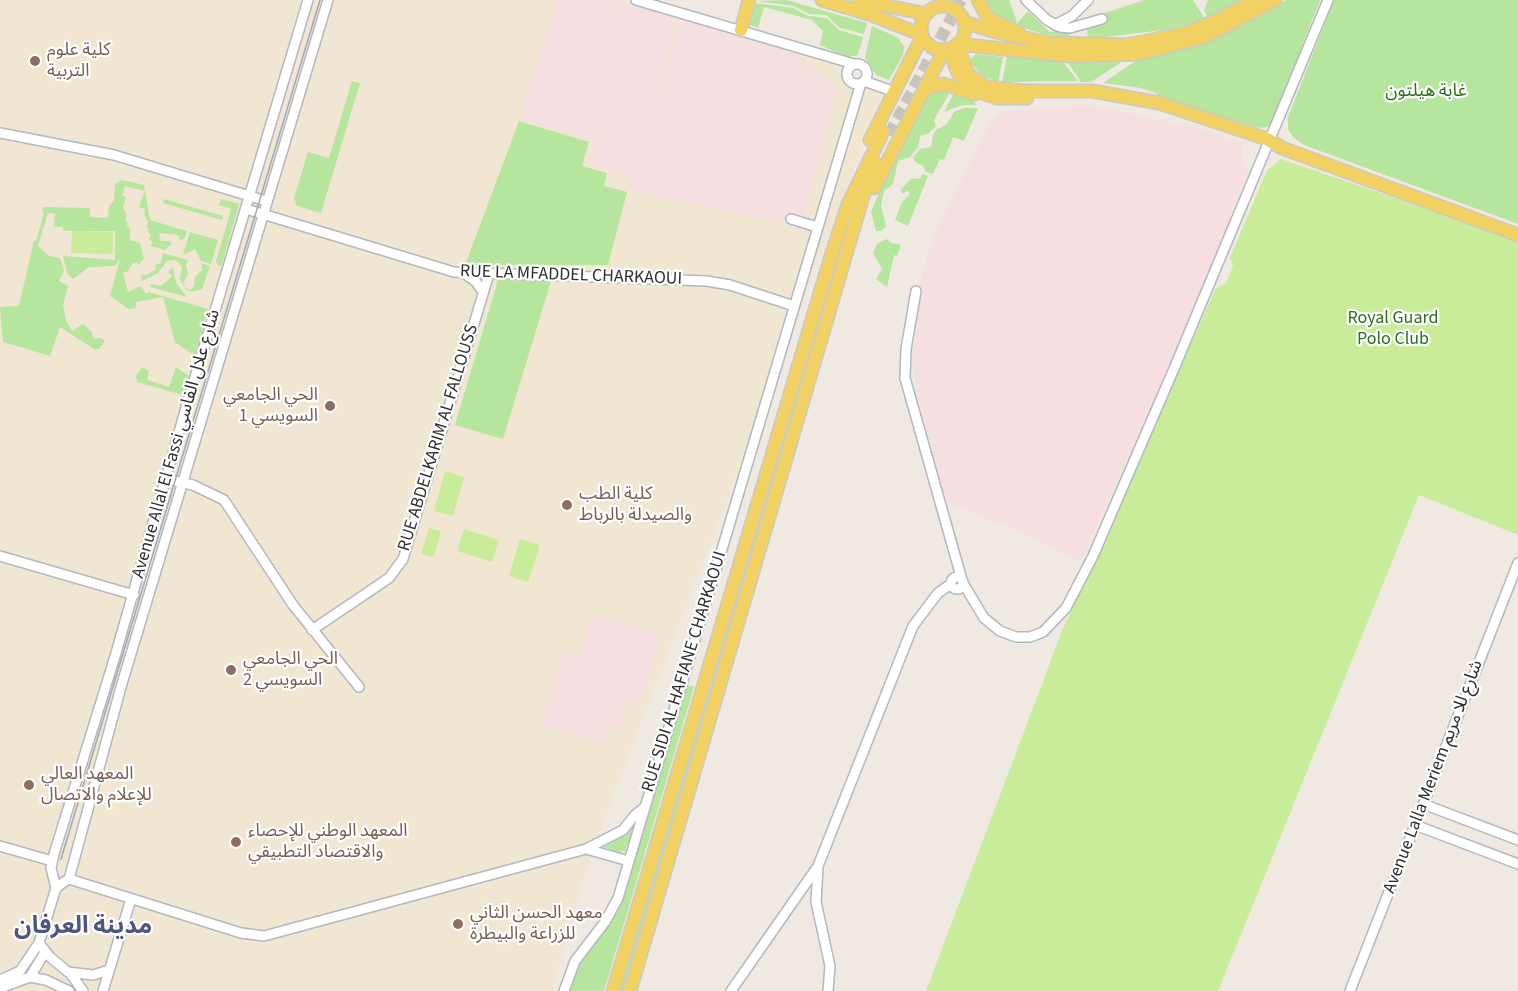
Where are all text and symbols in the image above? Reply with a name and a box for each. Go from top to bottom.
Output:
place label: كلية علوم التربية [47,40,111,82]
marker: كلية علوم التربية [28,54,42,68]
park label: غابة هيلتون [1385,81,1467,103]
street label: RUE LA MFADDEL CHARKAOUI [460,261,682,291]
street label: Avenue Allal El Fassi شارع علال الفاسي [128,307,226,581]
park label: Royal Guard Polo Club [1347,308,1439,350]
street label: RUE ABDELKARIM AL FALLOUSS [394,322,484,554]
place label: الحي الجامعي السويسي 1 [223,385,318,428]
marker: الحي الجامعي السويسي 1 [323,399,337,413]
place label: كلية الطب والصيدلة بالرباط [579,484,692,526]
marker: كلية الطب والصيدلة بالرباط [560,498,574,512]
street label: RUE SIDI AL HAFIANE CHARKAOUI [638,549,732,795]
place label: الحي الجامعي السويسي 2 [243,649,338,692]
street label: Avenue Lalla Meriem شارع للا مريم [1379,657,1489,897]
marker: الحي الجامعي السويسي 2 [224,663,238,677]
place label: المعهد العالي للإعلام والاتصال [41,764,152,806]
marker: المعهد العالي للإعلام والاتصال [22,778,36,792]
place label: المعهد الوطني للإحصاء والاقتصاد التطبيقي [248,821,407,864]
marker: المعهد الوطني للإحصاء والاقتصاد التطبيقي [229,835,243,849]
place label: معهد الحسن الثاني للزراعة والبيطرة [470,903,603,946]
district label: مدينة العرفان [14,914,152,942]
marker: معهد الحسن الثاني للزراعة والبيطرة [451,917,465,931]

